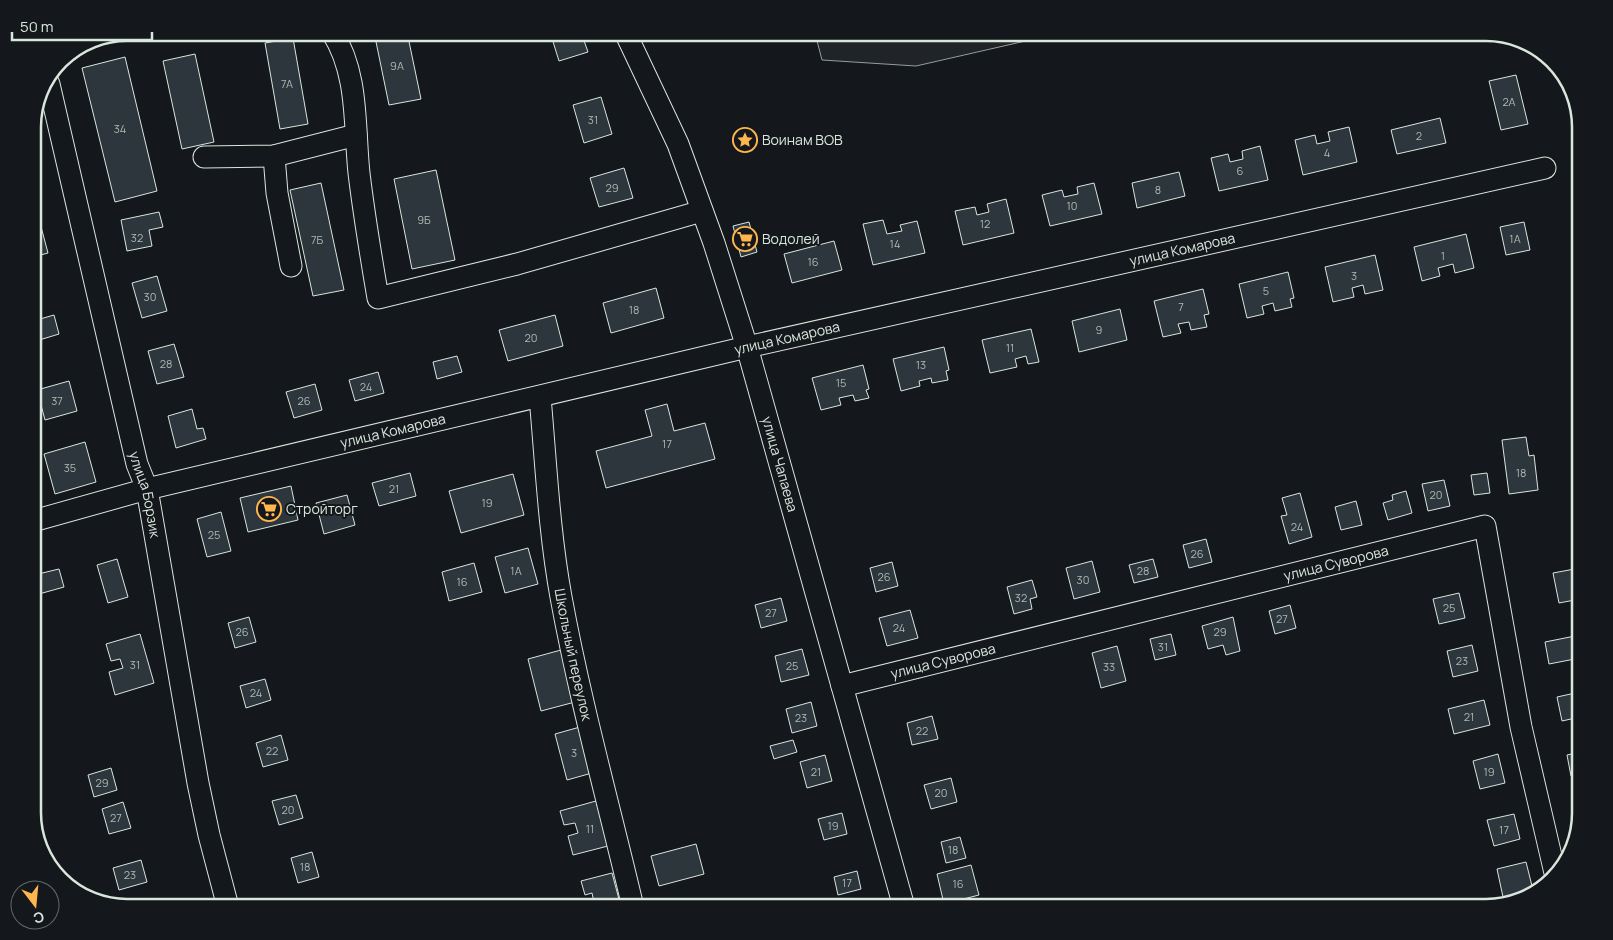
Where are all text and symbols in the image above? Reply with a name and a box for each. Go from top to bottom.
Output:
scale bar [12,10,152,42]
text: 50 m [20,16,54,37]
house number: 9А [390,58,404,73]
house number: 7А [281,76,293,91]
house number: 2А [1502,94,1516,109]
house number: 31 [588,112,598,127]
house number: 34 [114,121,126,136]
place icon: Воинам ВОВ [732,127,758,153]
house number: 2 [1416,128,1422,143]
place label: Воинам ВОВ [762,130,843,149]
house number: 4 [1324,145,1330,160]
house number: 6 [1237,163,1244,178]
house number: 29 [605,180,619,195]
house number: 8 [1155,182,1161,197]
house number: 10 [1066,198,1078,213]
house number: 9Б [417,212,431,227]
house number: 12 [980,216,990,231]
supermarket icon: Водолей [732,226,758,252]
street label: улица Комарова [1127,228,1237,270]
place label: Водолей [762,229,820,248]
house number: 32 [131,230,143,245]
house number: 1А [1509,231,1521,246]
house number: 7Б [311,232,323,247]
house number: 14 [890,236,900,251]
house number: 1 [1441,248,1445,263]
house number: 16 [807,254,819,269]
house number: 3 [1351,268,1357,283]
house number: 5 [1263,283,1269,298]
house number: 30 [144,289,156,304]
house number: 7 [1178,299,1184,314]
house number: 18 [629,302,639,317]
street label: улица Комарова [732,316,842,359]
house number: 9 [1096,322,1103,337]
house number: 20 [525,330,537,345]
house number: 11 [1006,340,1014,355]
house number: 28 [160,356,172,371]
house number: 13 [916,357,926,372]
house number: 15 [836,375,846,390]
house number: 24 [360,379,372,394]
house number: 37 [51,393,63,408]
house number: 26 [297,393,311,408]
street label: улица Комарова [338,409,447,452]
street label: улица Чапаева [758,414,803,514]
house number: 17 [662,436,672,451]
street label: улица Борзик [125,449,166,540]
house number: 35 [64,460,76,475]
house number: 18 [1516,465,1526,480]
house number: 21 [389,481,399,496]
house number: 20 [1430,487,1442,502]
house number: 19 [481,495,493,510]
supermarket icon: Стройторг [256,496,282,522]
place label: Стройторг [286,499,358,518]
house number: 24 [1291,519,1303,534]
house number: 25 [208,527,220,542]
street label: улица Суворова [1281,540,1390,585]
house number: 26 [1190,546,1204,561]
house number: 1А [510,563,522,578]
house number: 28 [1137,563,1149,578]
house number: 26 [877,569,891,584]
house number: 30 [1077,572,1089,587]
house number: 16 [456,574,468,589]
street label: Школьный переулок [551,587,597,723]
house number: 32 [1015,590,1027,605]
house number: 25 [1443,600,1455,615]
house number: 27 [765,605,777,620]
house number: 27 [1276,611,1288,626]
house number: 24 [893,620,905,635]
house number: 26 [235,624,249,639]
house number: 29 [1213,624,1227,639]
street label: улица Суворова [888,638,997,683]
house number: 31 [1158,639,1168,654]
house number: 23 [1456,653,1468,668]
house number: 31 [130,657,140,672]
house number: 25 [786,658,798,673]
house number: 33 [1103,659,1115,674]
house number: 24 [250,685,262,700]
house number: 21 [1464,709,1474,724]
house number: 23 [795,710,807,725]
house number: 22 [916,723,928,738]
house number: 22 [266,743,278,758]
house number: 3 [571,745,577,760]
house number: 21 [811,764,821,779]
house number: 19 [1483,764,1495,779]
house number: 29 [95,775,109,790]
house number: 20 [935,785,947,800]
house number: 20 [282,802,294,817]
house number: 27 [110,810,122,825]
house number: 19 [827,818,839,833]
house number: 11 [586,821,594,836]
house number: 17 [1499,822,1509,837]
house number: 18 [948,842,958,857]
house number: 18 [300,859,310,874]
house number: 23 [124,867,136,882]
house number: 17 [842,875,852,890]
house number: 16 [952,876,964,891]
north arrow [10,880,60,930]
text: С [31,907,46,929]

